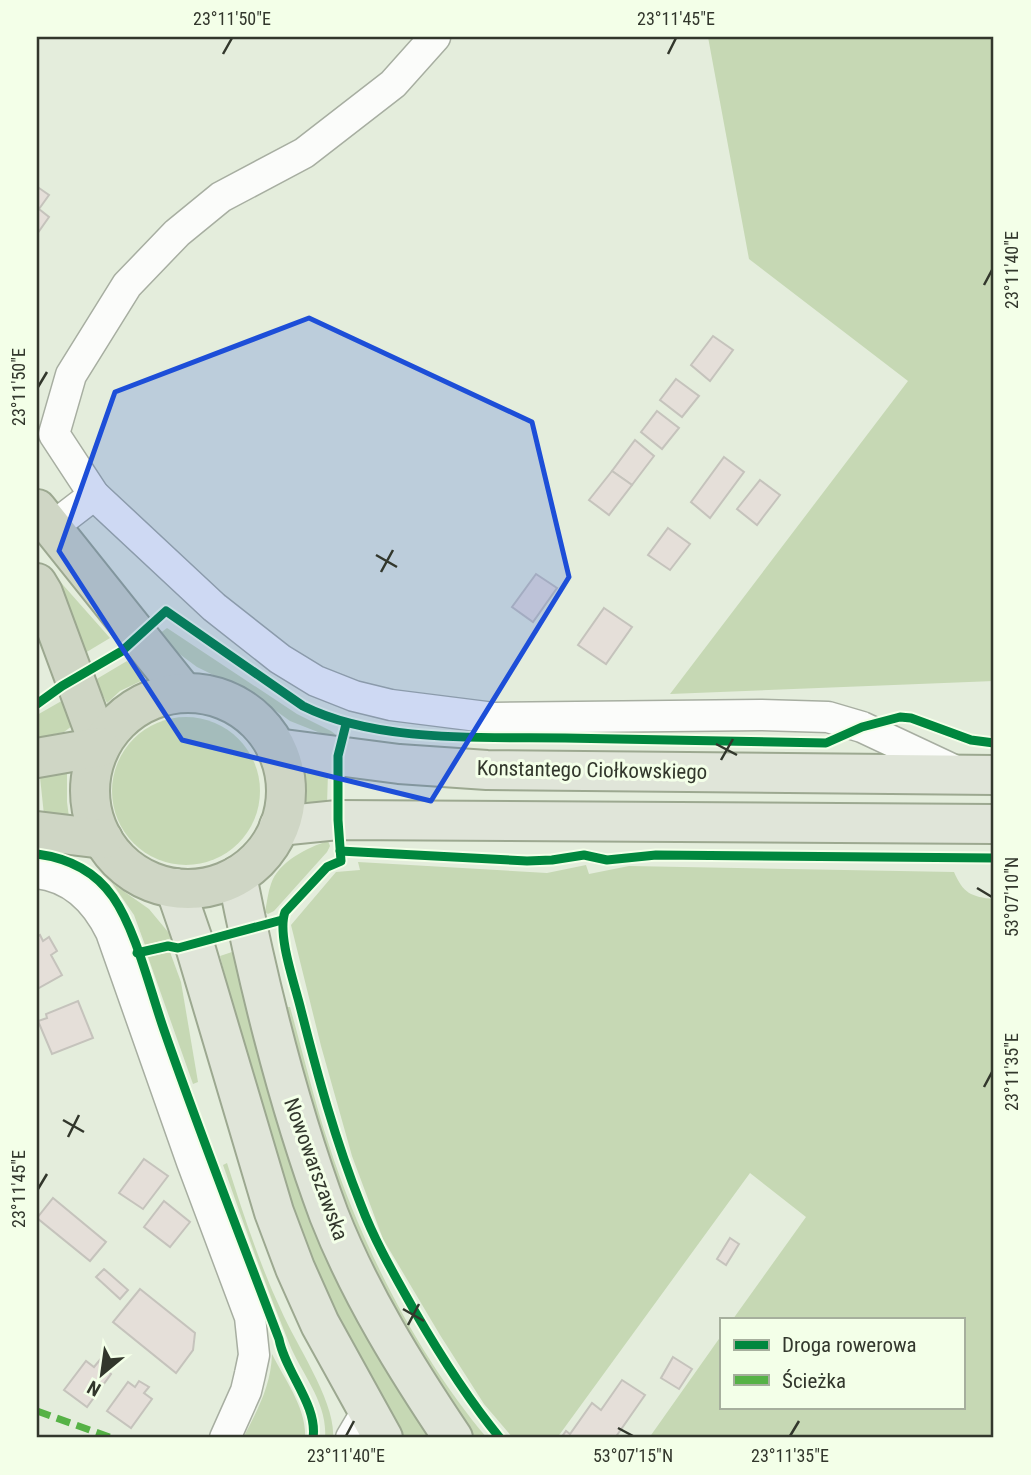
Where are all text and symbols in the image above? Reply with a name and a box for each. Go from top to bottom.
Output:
text: 23°11'50"E [193,8,271,29]
text: 23°11'45"E [637,8,715,29]
text: 23°11'40"E [1001,231,1022,309]
text: 23°11'50"E [8,348,29,426]
street label: Konstantego Ciołkowskiego [477,756,707,784]
text: 53°07'10"N [1001,857,1022,937]
text: 23°11'35"E [1001,1033,1022,1111]
street label: Nowowarszawska [279,1095,353,1243]
text: 23°11'45"E [8,1150,29,1228]
legend [720,1318,964,1408]
text: Droga rowerowa [782,1333,917,1357]
north arrow [66,1338,136,1408]
text: Ścieżka [782,1369,846,1393]
text: N [83,1376,105,1401]
text: 23°11'40"E [307,1445,385,1466]
text: 53°07'15"N [593,1445,673,1466]
text: 23°11'35"E [751,1445,829,1466]

